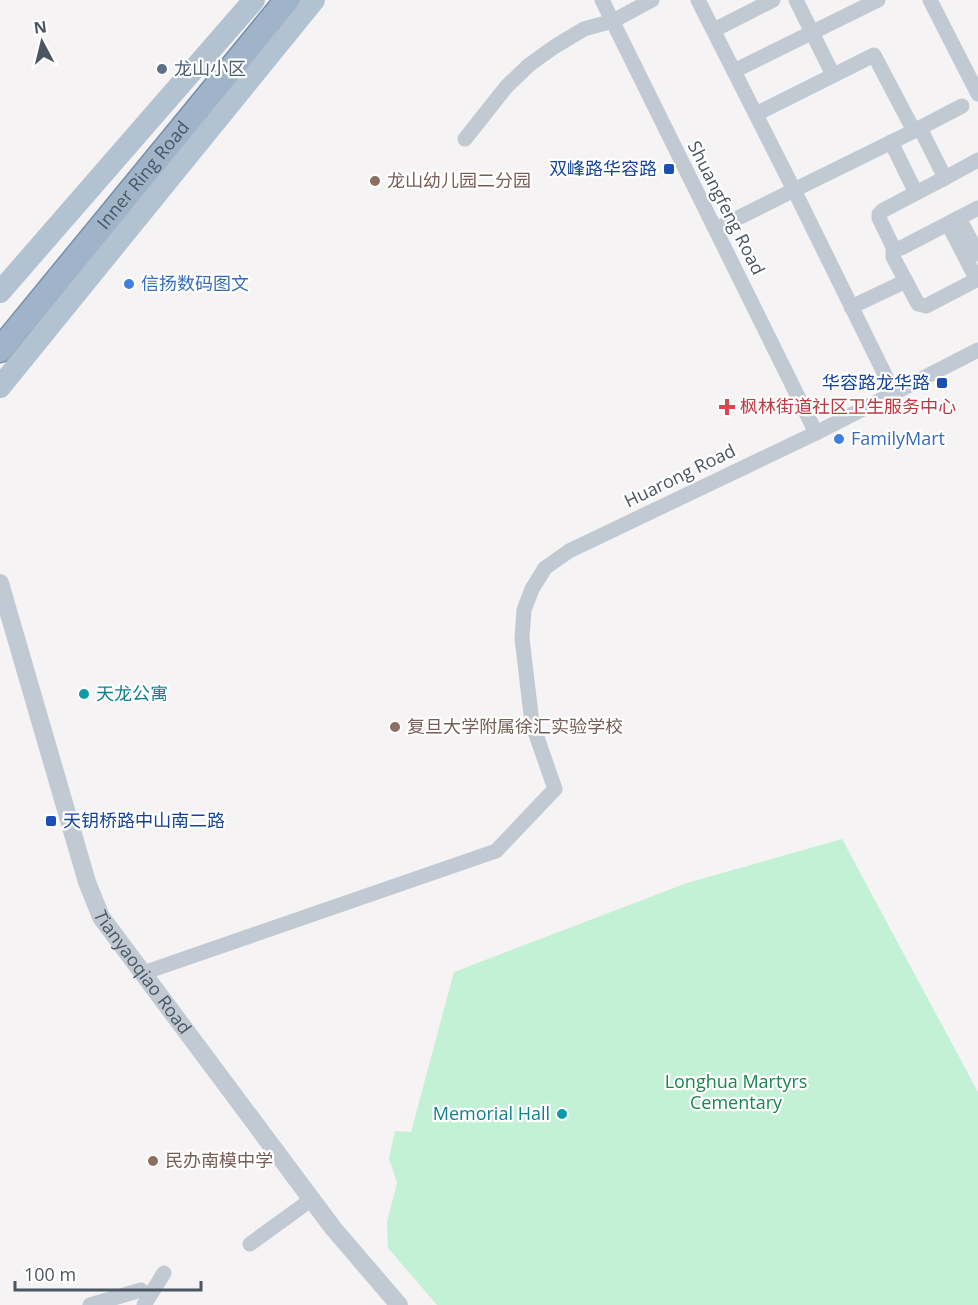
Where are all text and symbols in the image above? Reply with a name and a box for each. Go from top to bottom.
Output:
north arrow [12,12,72,72]
text: N [32,15,48,39]
place label: 龙山小区 [174,56,246,80]
marker: 龙山小区 [155,62,169,76]
street label: Inner Ring Road [91,115,194,234]
street label: Shuangfeng Road [683,136,771,279]
place label: 双峰路华容路 [549,156,657,180]
marker: 双峰路华容路 [662,162,676,176]
place label: 龙山幼儿园二分园 [387,168,531,192]
marker: 龙山幼儿园二分园 [368,174,382,188]
place label: 信扬数码图文 [141,271,249,295]
marker: 信扬数码图文 [122,277,136,291]
place label: 华容路龙华路 [822,370,930,394]
marker: 华容路龙华路 [935,376,949,390]
place label: 枫林街道社区卫生服务中心 [740,394,956,418]
marker: 枫林街道社区卫生服务中心 [718,398,736,416]
place label: FamilyMart [851,426,945,450]
marker: FamilyMart [832,432,846,446]
street label: Huarong Road [620,438,739,512]
place label: 天龙公寓 [96,681,168,705]
marker: 天龙公寓 [77,687,91,701]
place label: 复旦大学附属徐汇实验学校 [407,714,623,738]
marker: 复旦大学附属徐汇实验学校 [388,720,402,734]
place label: 天钥桥路中山南二路 [63,808,225,832]
marker: 天钥桥路中山南二路 [44,814,58,828]
street label: Tianyaoqiao Road [89,907,197,1039]
park label: Longhua Martyrs Cementary [665,1069,807,1114]
place label: Memorial Hall [433,1101,550,1125]
marker: Memorial Hall [555,1107,569,1121]
place label: 民办南模中学 [165,1148,273,1172]
marker: 民办南模中学 [146,1154,160,1168]
scale bar [15,1254,201,1292]
text: 100 m [24,1262,76,1286]

